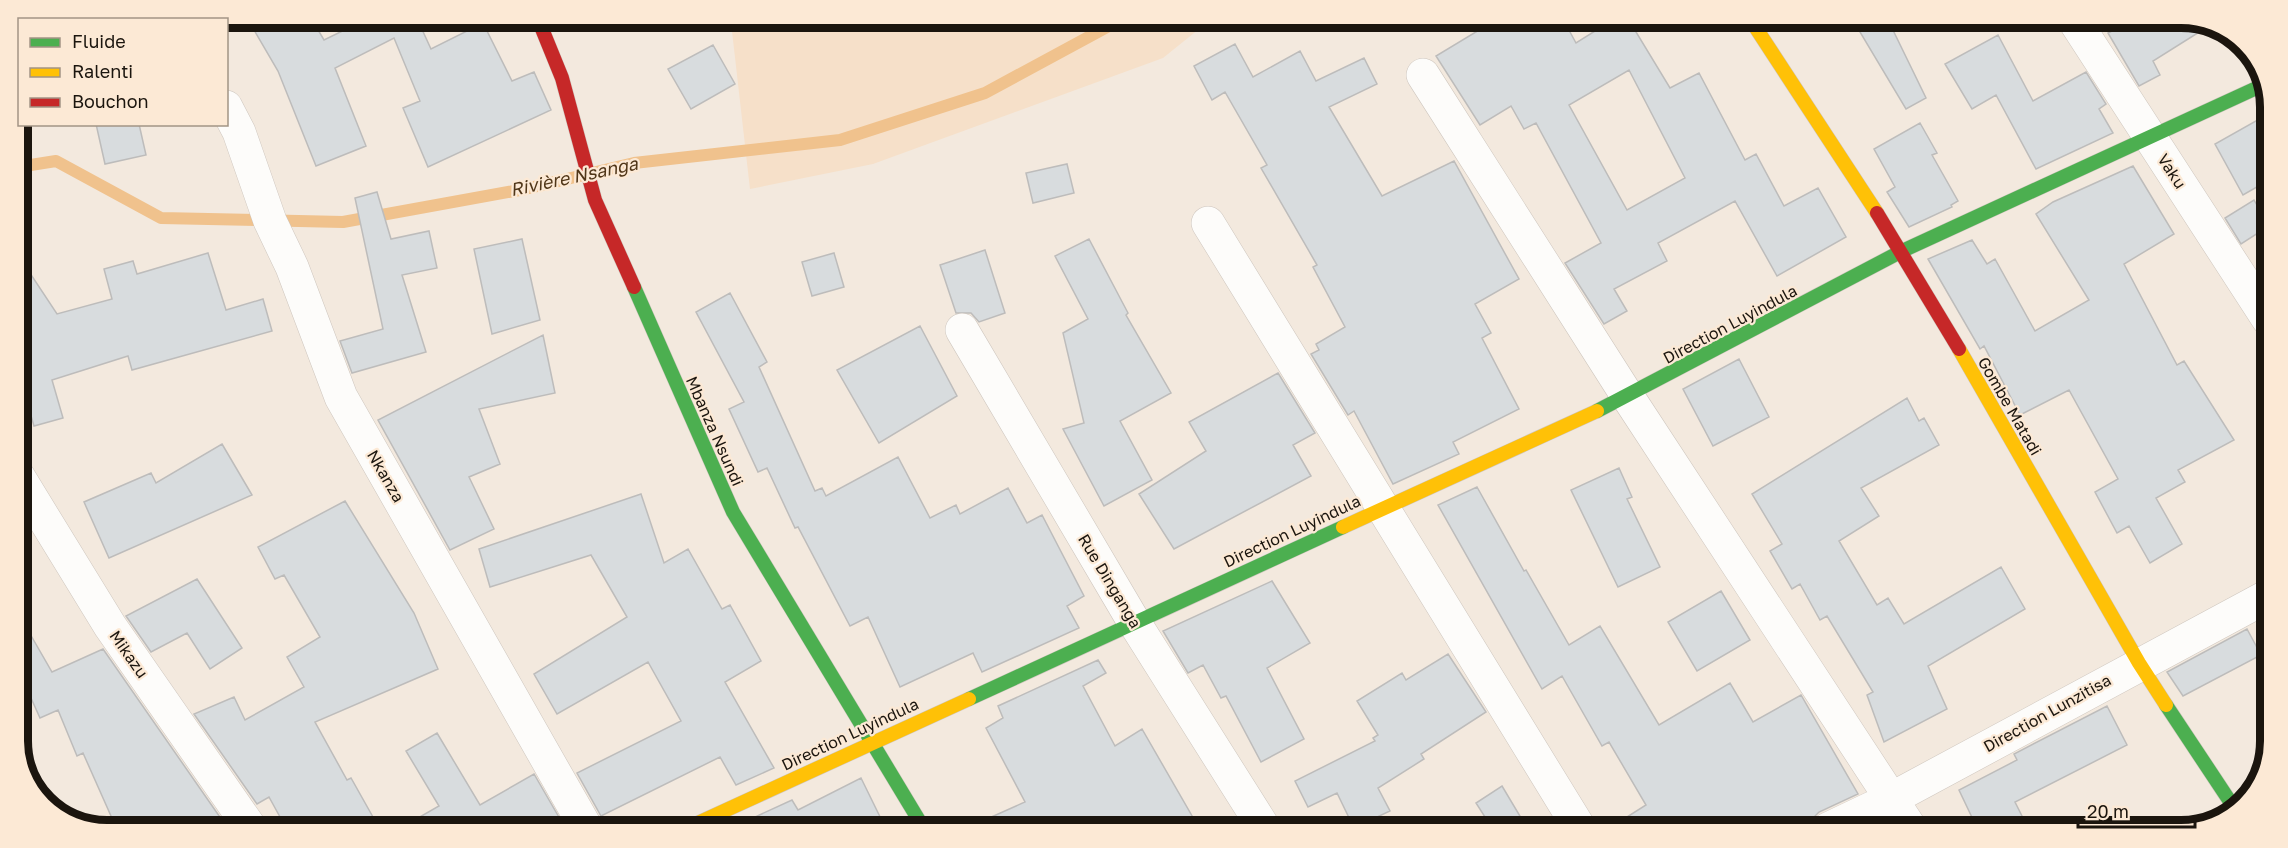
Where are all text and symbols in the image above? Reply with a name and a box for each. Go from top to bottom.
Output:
legend [18,18,228,126]
text: Fluide [72,30,126,52]
text: Ralenti [72,60,133,82]
text: Bouchon [72,90,149,112]
street label: Vaku [2153,150,2191,192]
water label: Rivière Nsanga [508,152,640,200]
street label: Direction Luyindula [1660,280,1800,368]
street label: Gombe Matadi [1974,353,2046,459]
street label: Mbanza Nsundi [682,373,748,489]
street label: Nkanza [363,446,409,506]
street label: Direction Luyindula [1220,490,1364,572]
street label: Rue Dinganga [1074,530,1146,632]
street label: Mikazu [105,626,153,682]
street label: Direction Lunzitisa [1980,670,2114,756]
street label: Direction Luyindula [778,693,922,775]
scale bar [2078,791,2195,829]
text: 20 m [2087,800,2129,822]

